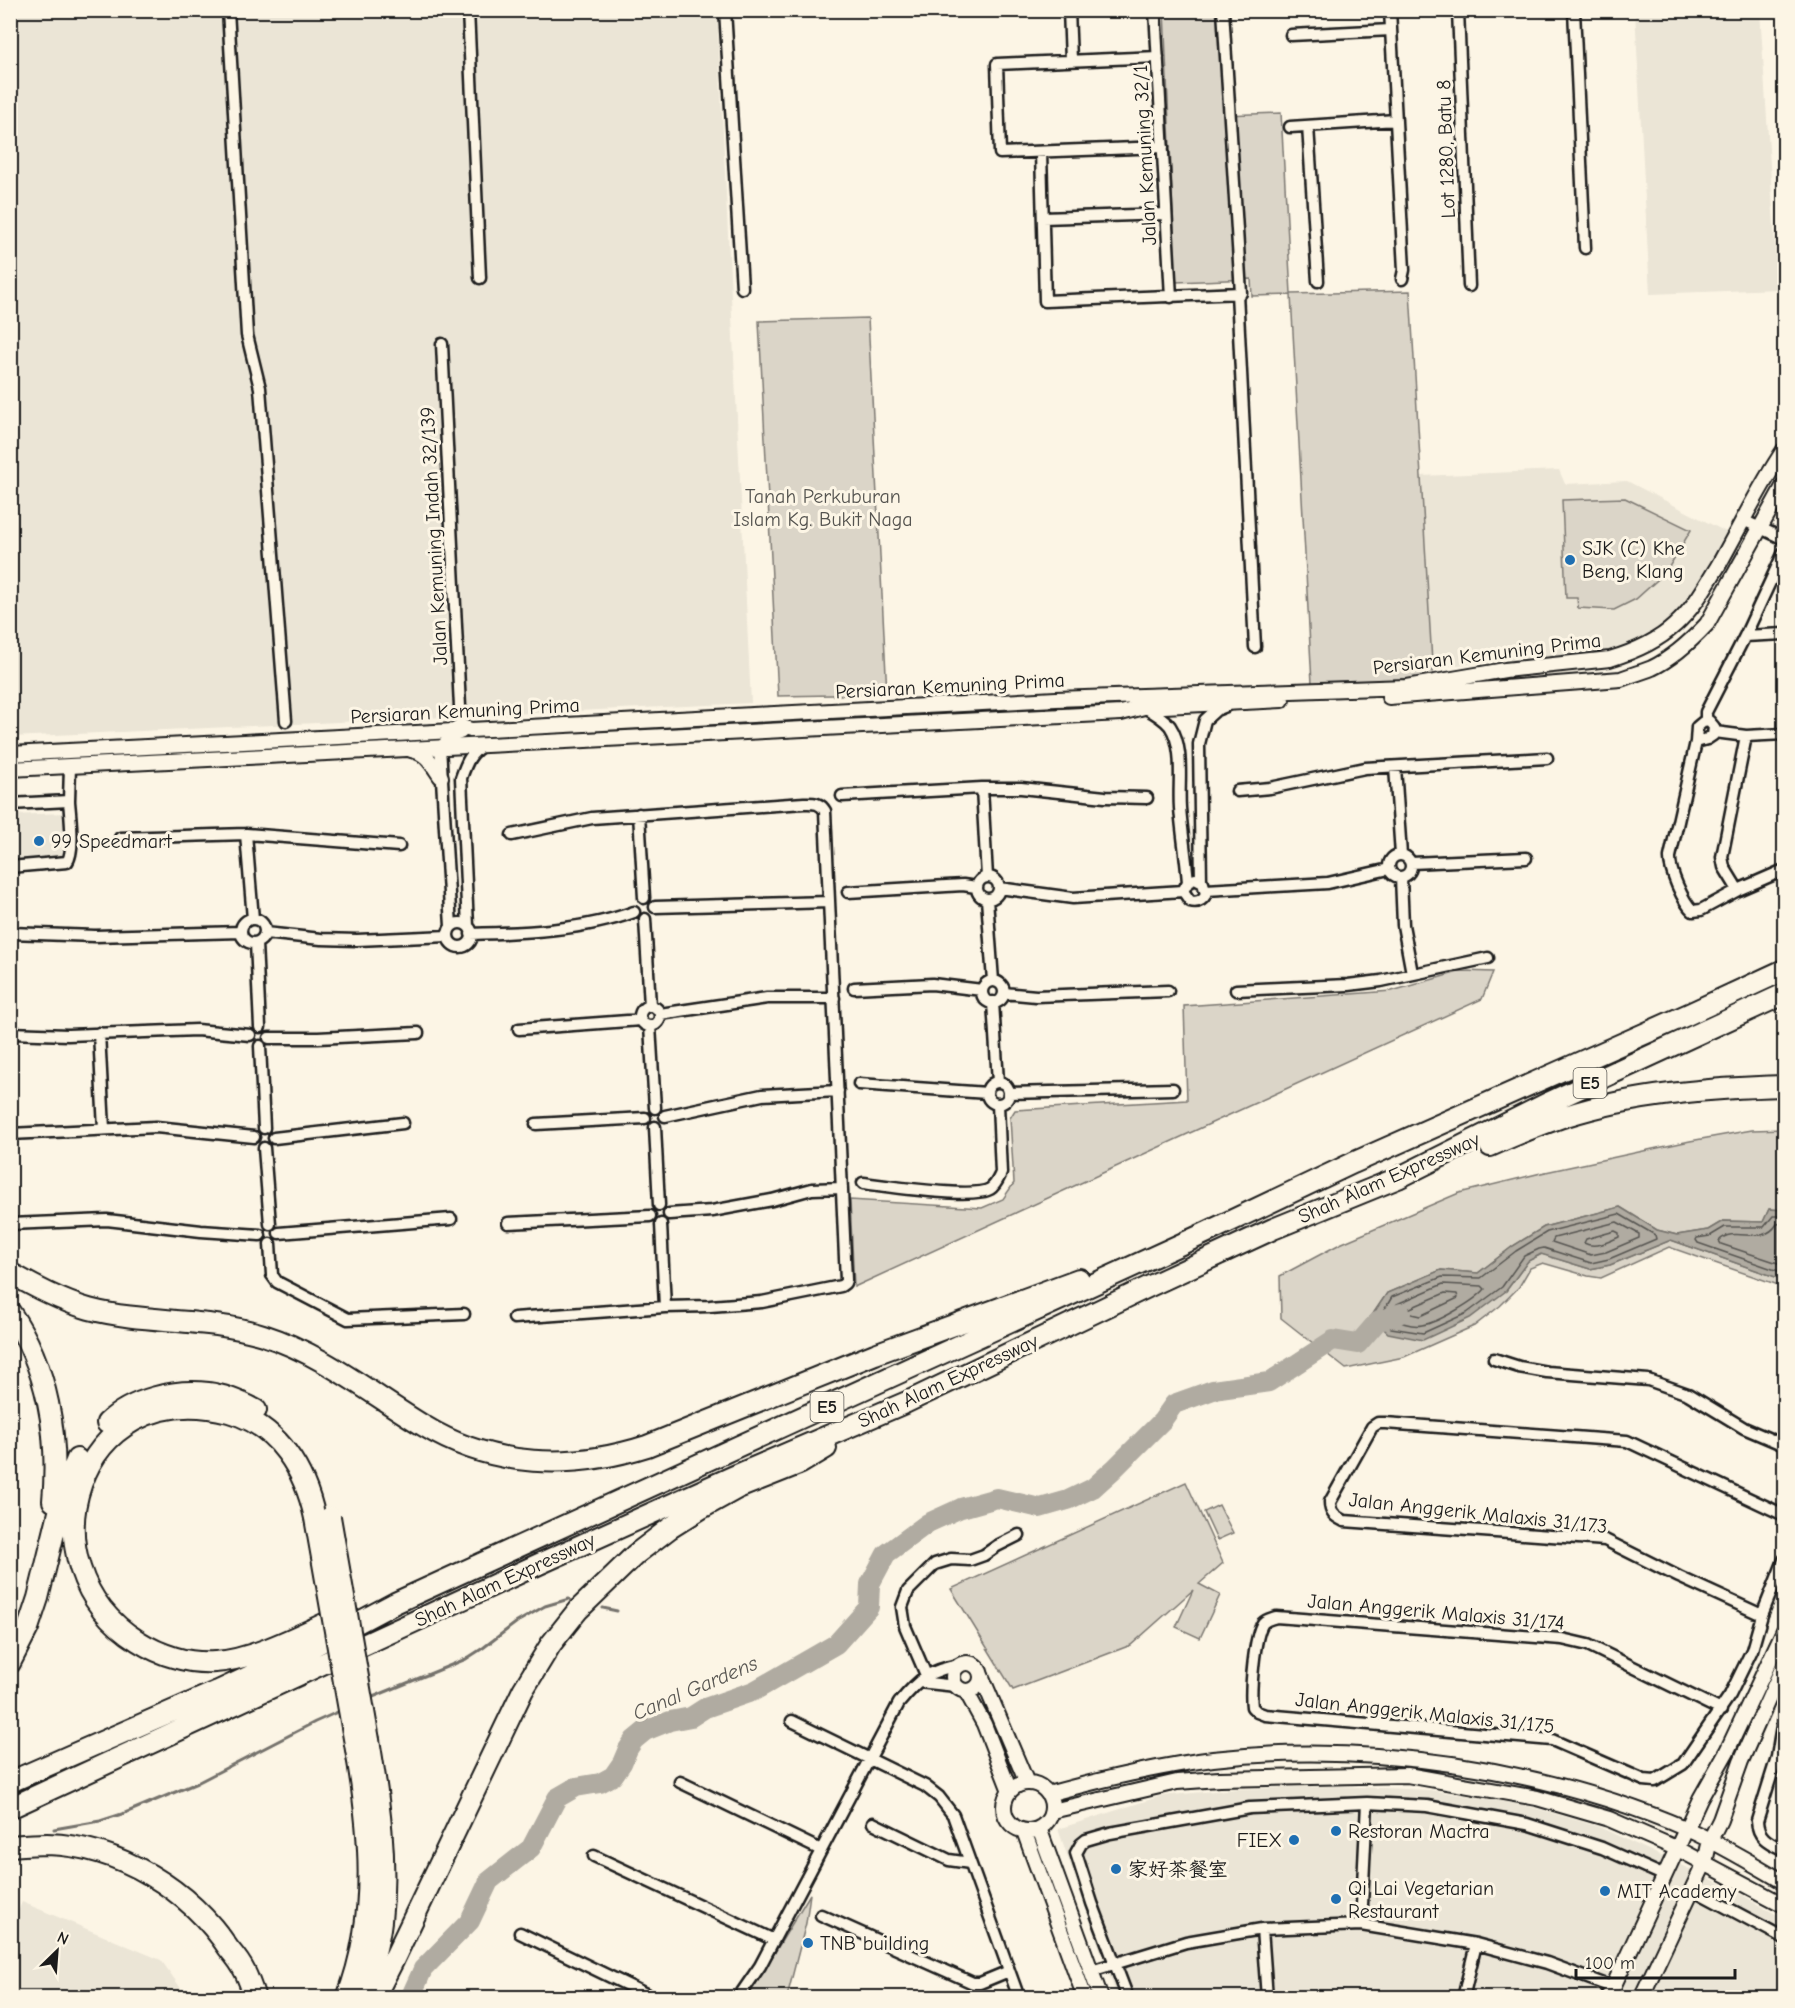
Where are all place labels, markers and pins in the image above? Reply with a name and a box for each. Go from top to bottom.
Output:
place label: SJK (C) Khe Beng, Klang [1582,537,1685,583]
marker: SJK (C) Khe Beng, Klang [1563,553,1577,567]
place label: 99 Speedmart [51,830,173,853]
marker: 99 Speedmart [32,834,46,848]
place label: Restoran Mactra [1348,1820,1490,1843]
marker: Restoran Mactra [1329,1824,1343,1838]
place label: FIEX [1237,1829,1282,1852]
marker: FIEX [1287,1833,1301,1847]
place label: 家好茶餐室 [1128,1858,1228,1881]
marker: 家好茶餐室 [1109,1862,1123,1876]
place label: Qi Lai Vegetarian Restaurant [1348,1877,1494,1923]
place label: MIT Academy [1617,1880,1736,1903]
marker: MIT Academy [1598,1884,1612,1898]
marker: Qi Lai Vegetarian Restaurant [1329,1892,1343,1906]
place label: TNB building [820,1932,929,1955]
marker: TNB building [801,1936,815,1950]

